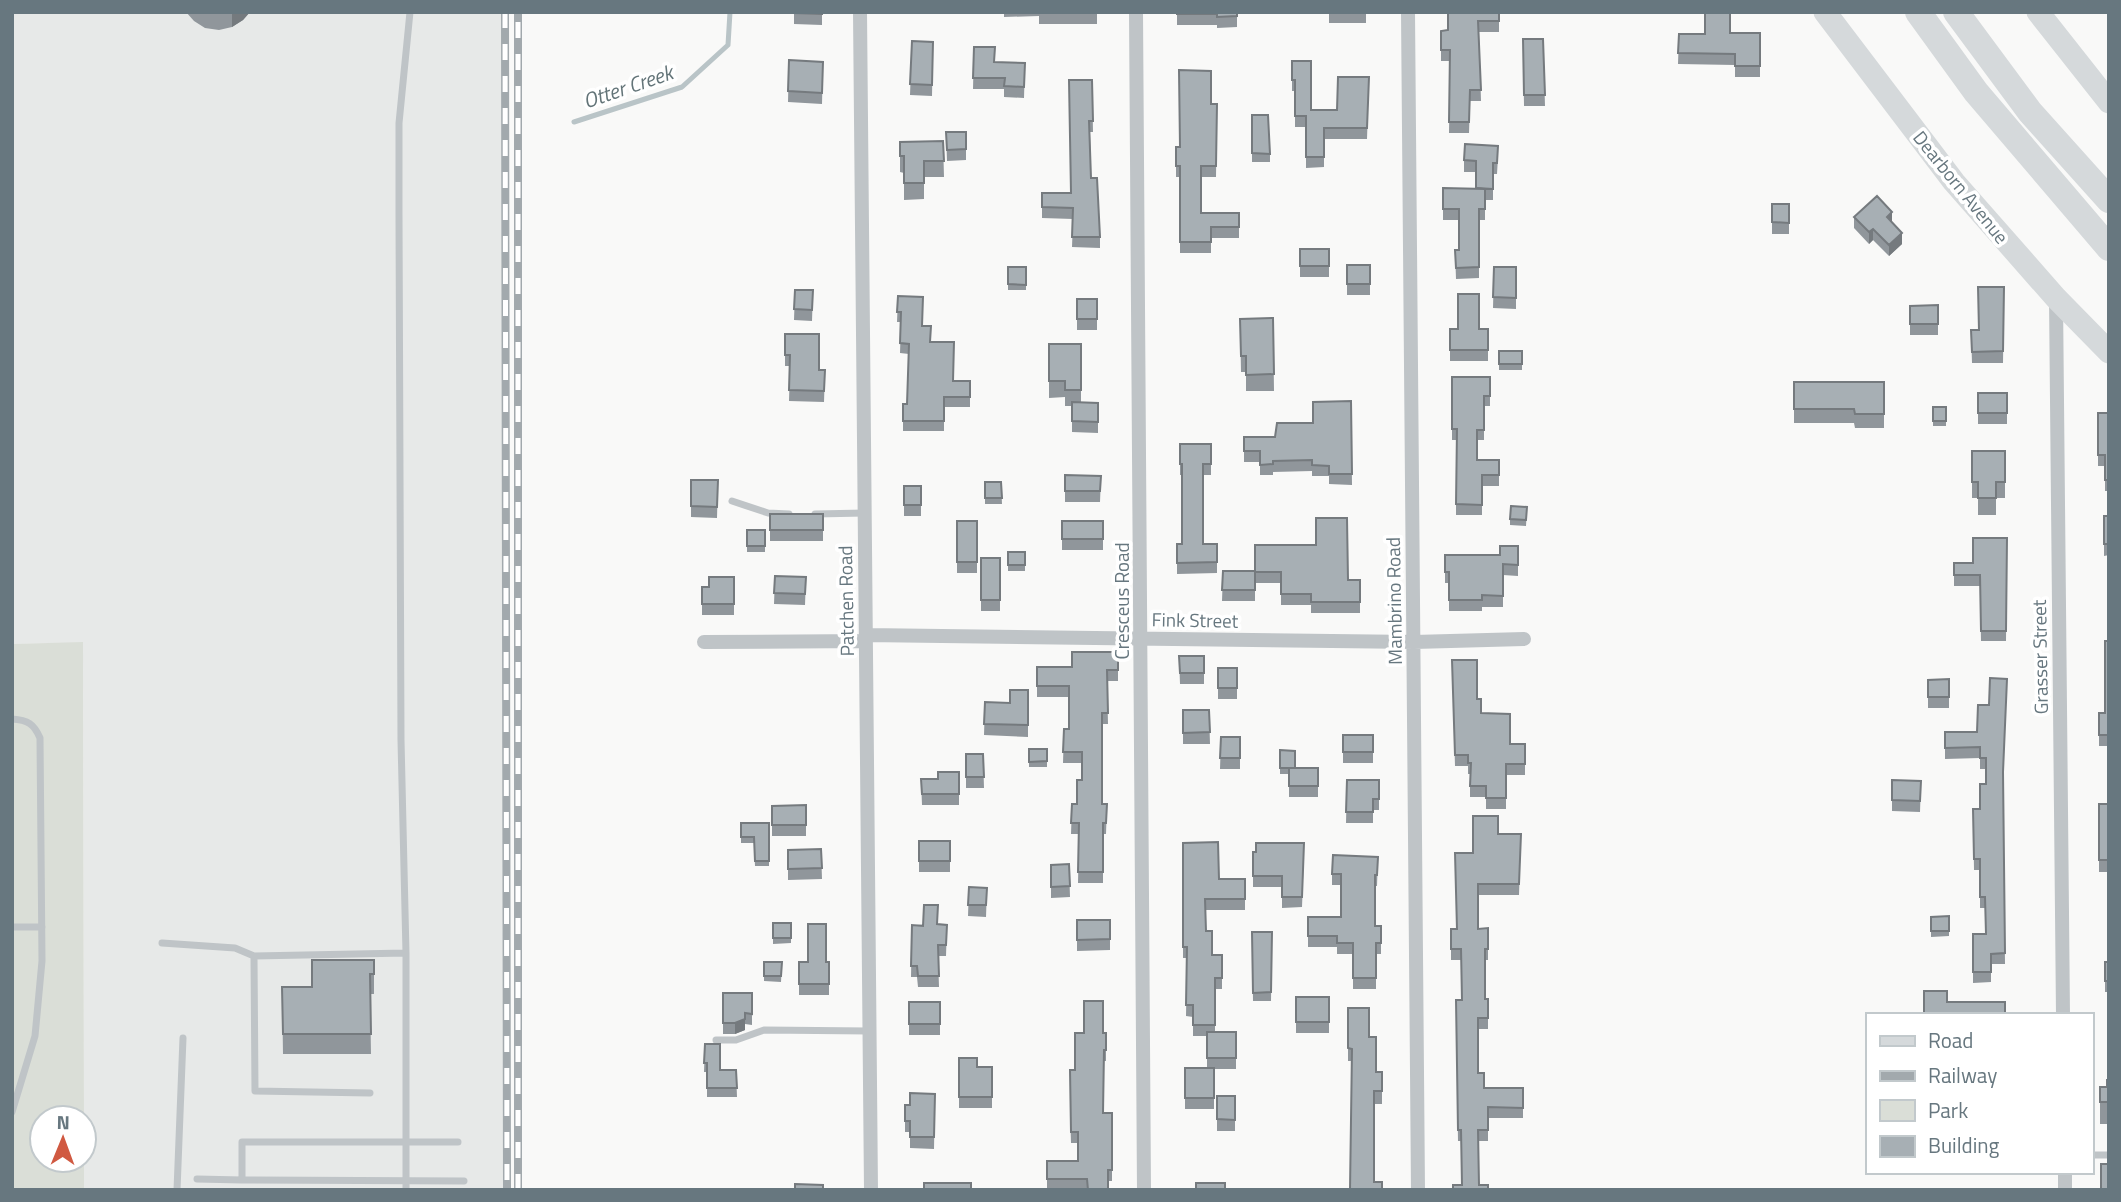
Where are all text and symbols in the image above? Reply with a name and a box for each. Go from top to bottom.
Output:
water label: Otter Creek [578,55,679,116]
street label: Dearborn Avenue [1907,124,2016,250]
street label: Mambrino Road [1378,537,1409,665]
street label: Cresceus Road [1107,542,1136,660]
street label: Patchen Road [830,545,861,657]
street label: Grasser Street [2024,599,2055,715]
street label: Fink Street [1151,604,1239,635]
legend [1866,1013,2093,1174]
text: Road [1928,1024,1973,1056]
text: Railway [1928,1059,1997,1091]
text: Park [1928,1094,1968,1126]
north arrow [28,1104,98,1174]
text: N [56,1107,70,1136]
text: Building [1928,1129,2000,1161]

